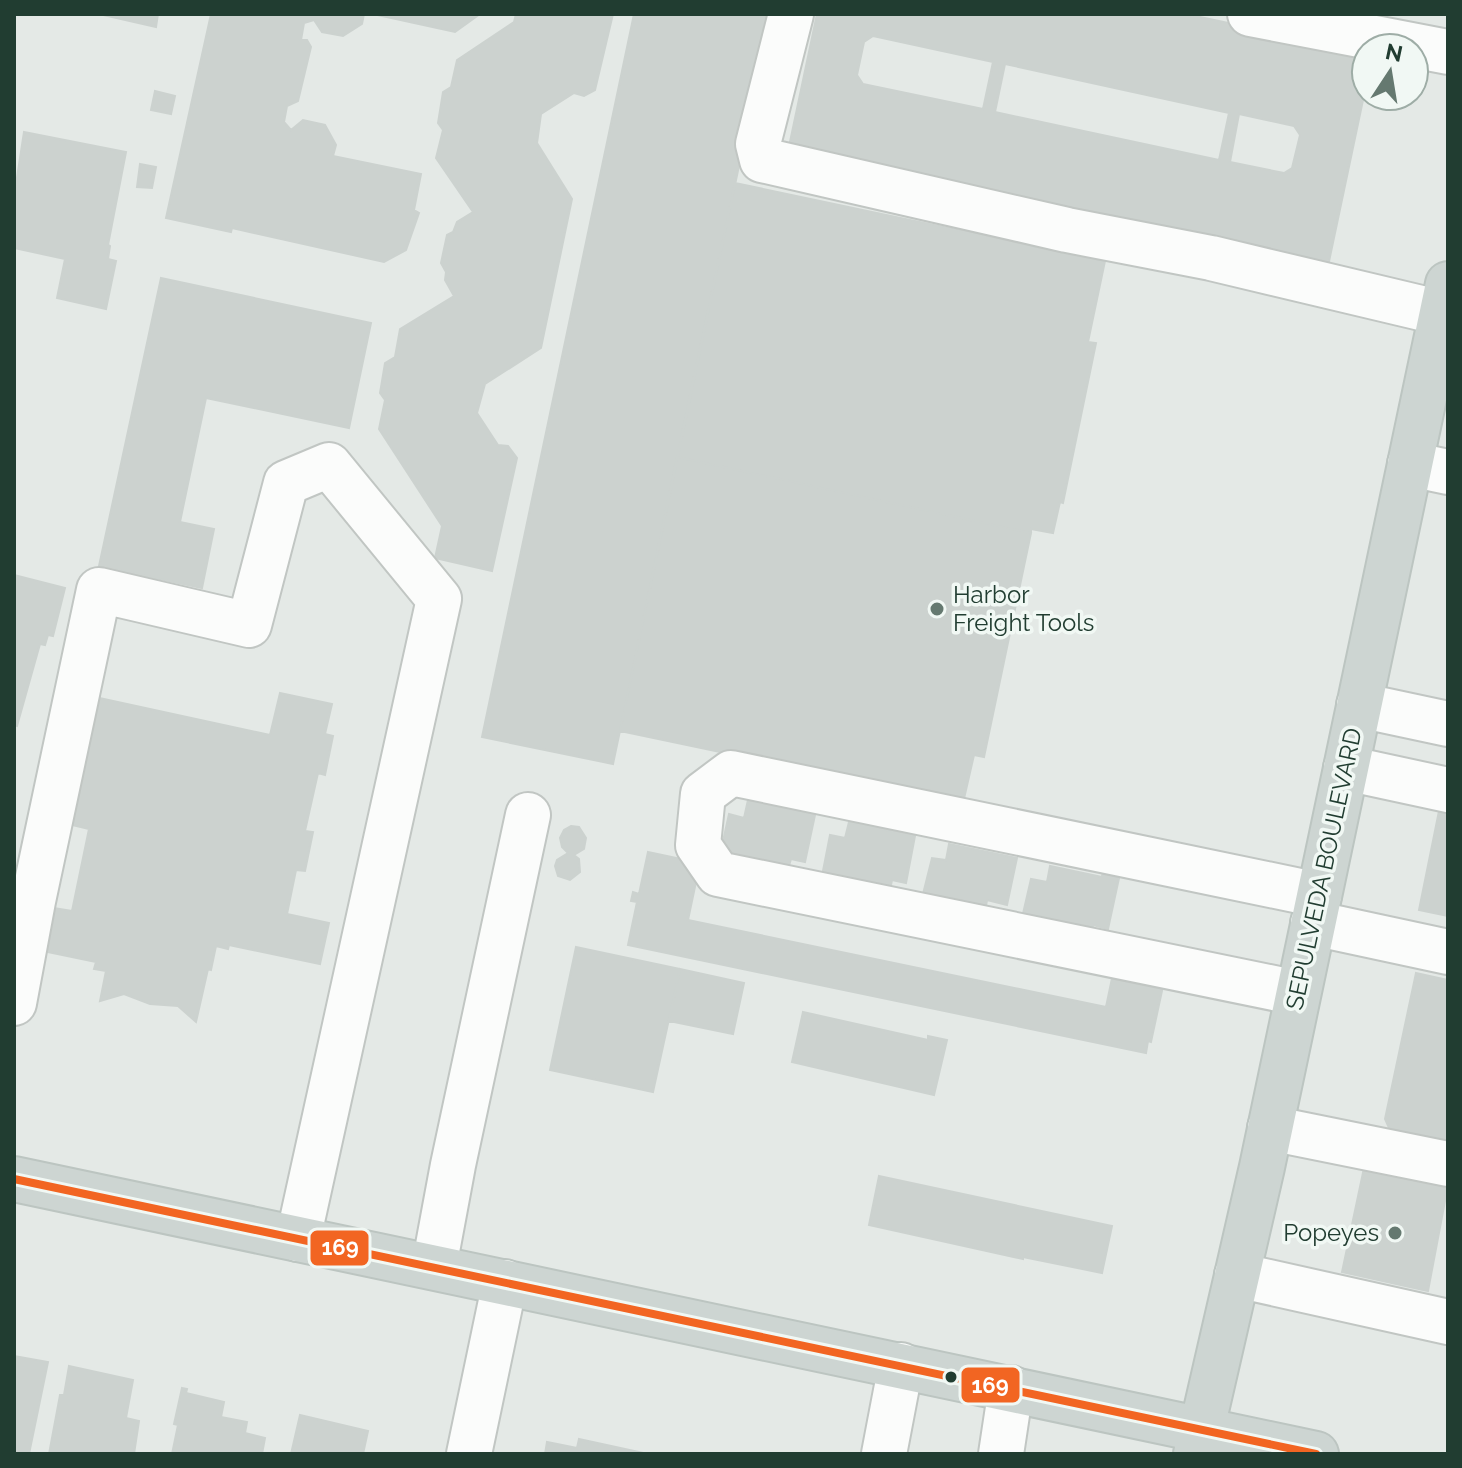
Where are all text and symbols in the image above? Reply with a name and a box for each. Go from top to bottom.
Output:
north arrow [1350,32,1430,112]
text: N [1383,38,1405,67]
place label: Harbor Freight Tools [953,580,1094,637]
marker: Harbor Freight Tools [928,600,946,618]
street label: SEPULVEDA BOULEVARD [1279,725,1368,1013]
place label: Popeyes [1283,1218,1379,1247]
marker: Popeyes [1386,1224,1404,1242]
line badge: 169 [309,1229,370,1267]
text: 169 [321,1234,359,1260]
line badge: 169 [960,1366,1021,1404]
unlabelled marker [943,1369,959,1385]
text: 169 [971,1372,1009,1398]

